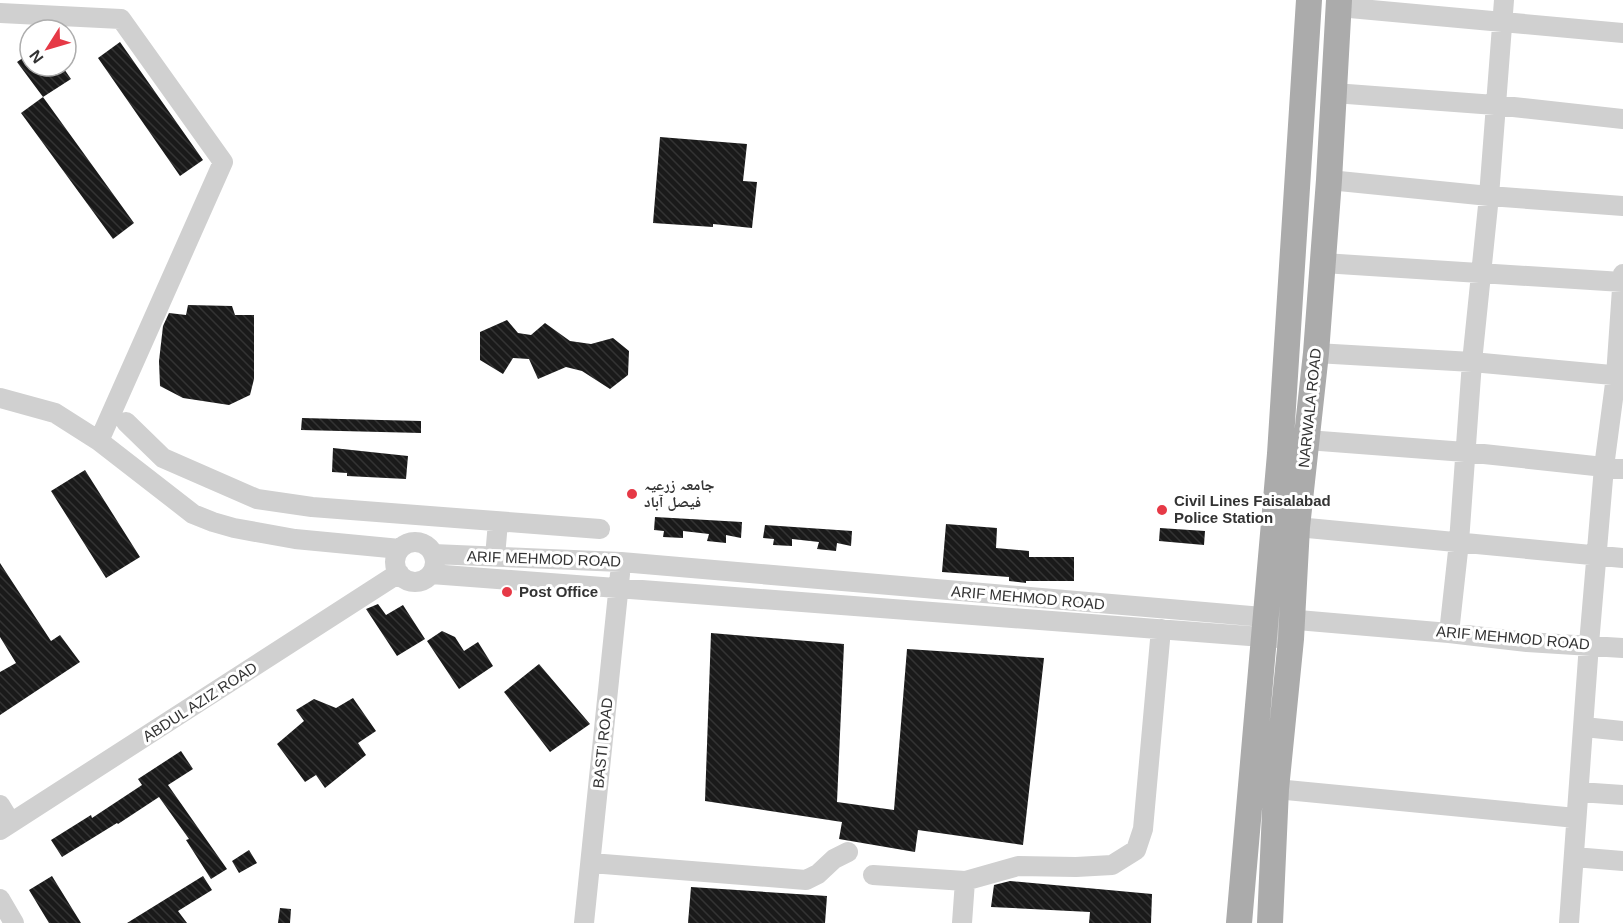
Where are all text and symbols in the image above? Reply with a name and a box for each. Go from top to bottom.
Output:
north arrow [18,18,78,78]
text: N [26,47,47,66]
street label: NARWALA ROAD [1295,347,1324,469]
place label: جامعہ زرعیہ فیصل آباد [644,476,715,511]
marker: جامعہ زرعیہ فیصل آباد [625,487,639,501]
place label: Civil Lines Faisalabad Police Station [1174,492,1331,526]
marker: Civil Lines Faisalabad Police Station [1155,503,1169,517]
street label: ARIF MEHMOD ROAD [467,547,622,570]
street label: ARIF MEHMOD ROAD [951,582,1106,613]
place label: Post Office [519,583,598,600]
marker: Post Office [500,585,514,599]
street label: ARIF MEHMOD ROAD [1436,622,1591,653]
street label: ABDUL AZIZ ROAD [139,658,260,745]
street label: BASTI ROAD [589,697,616,789]

